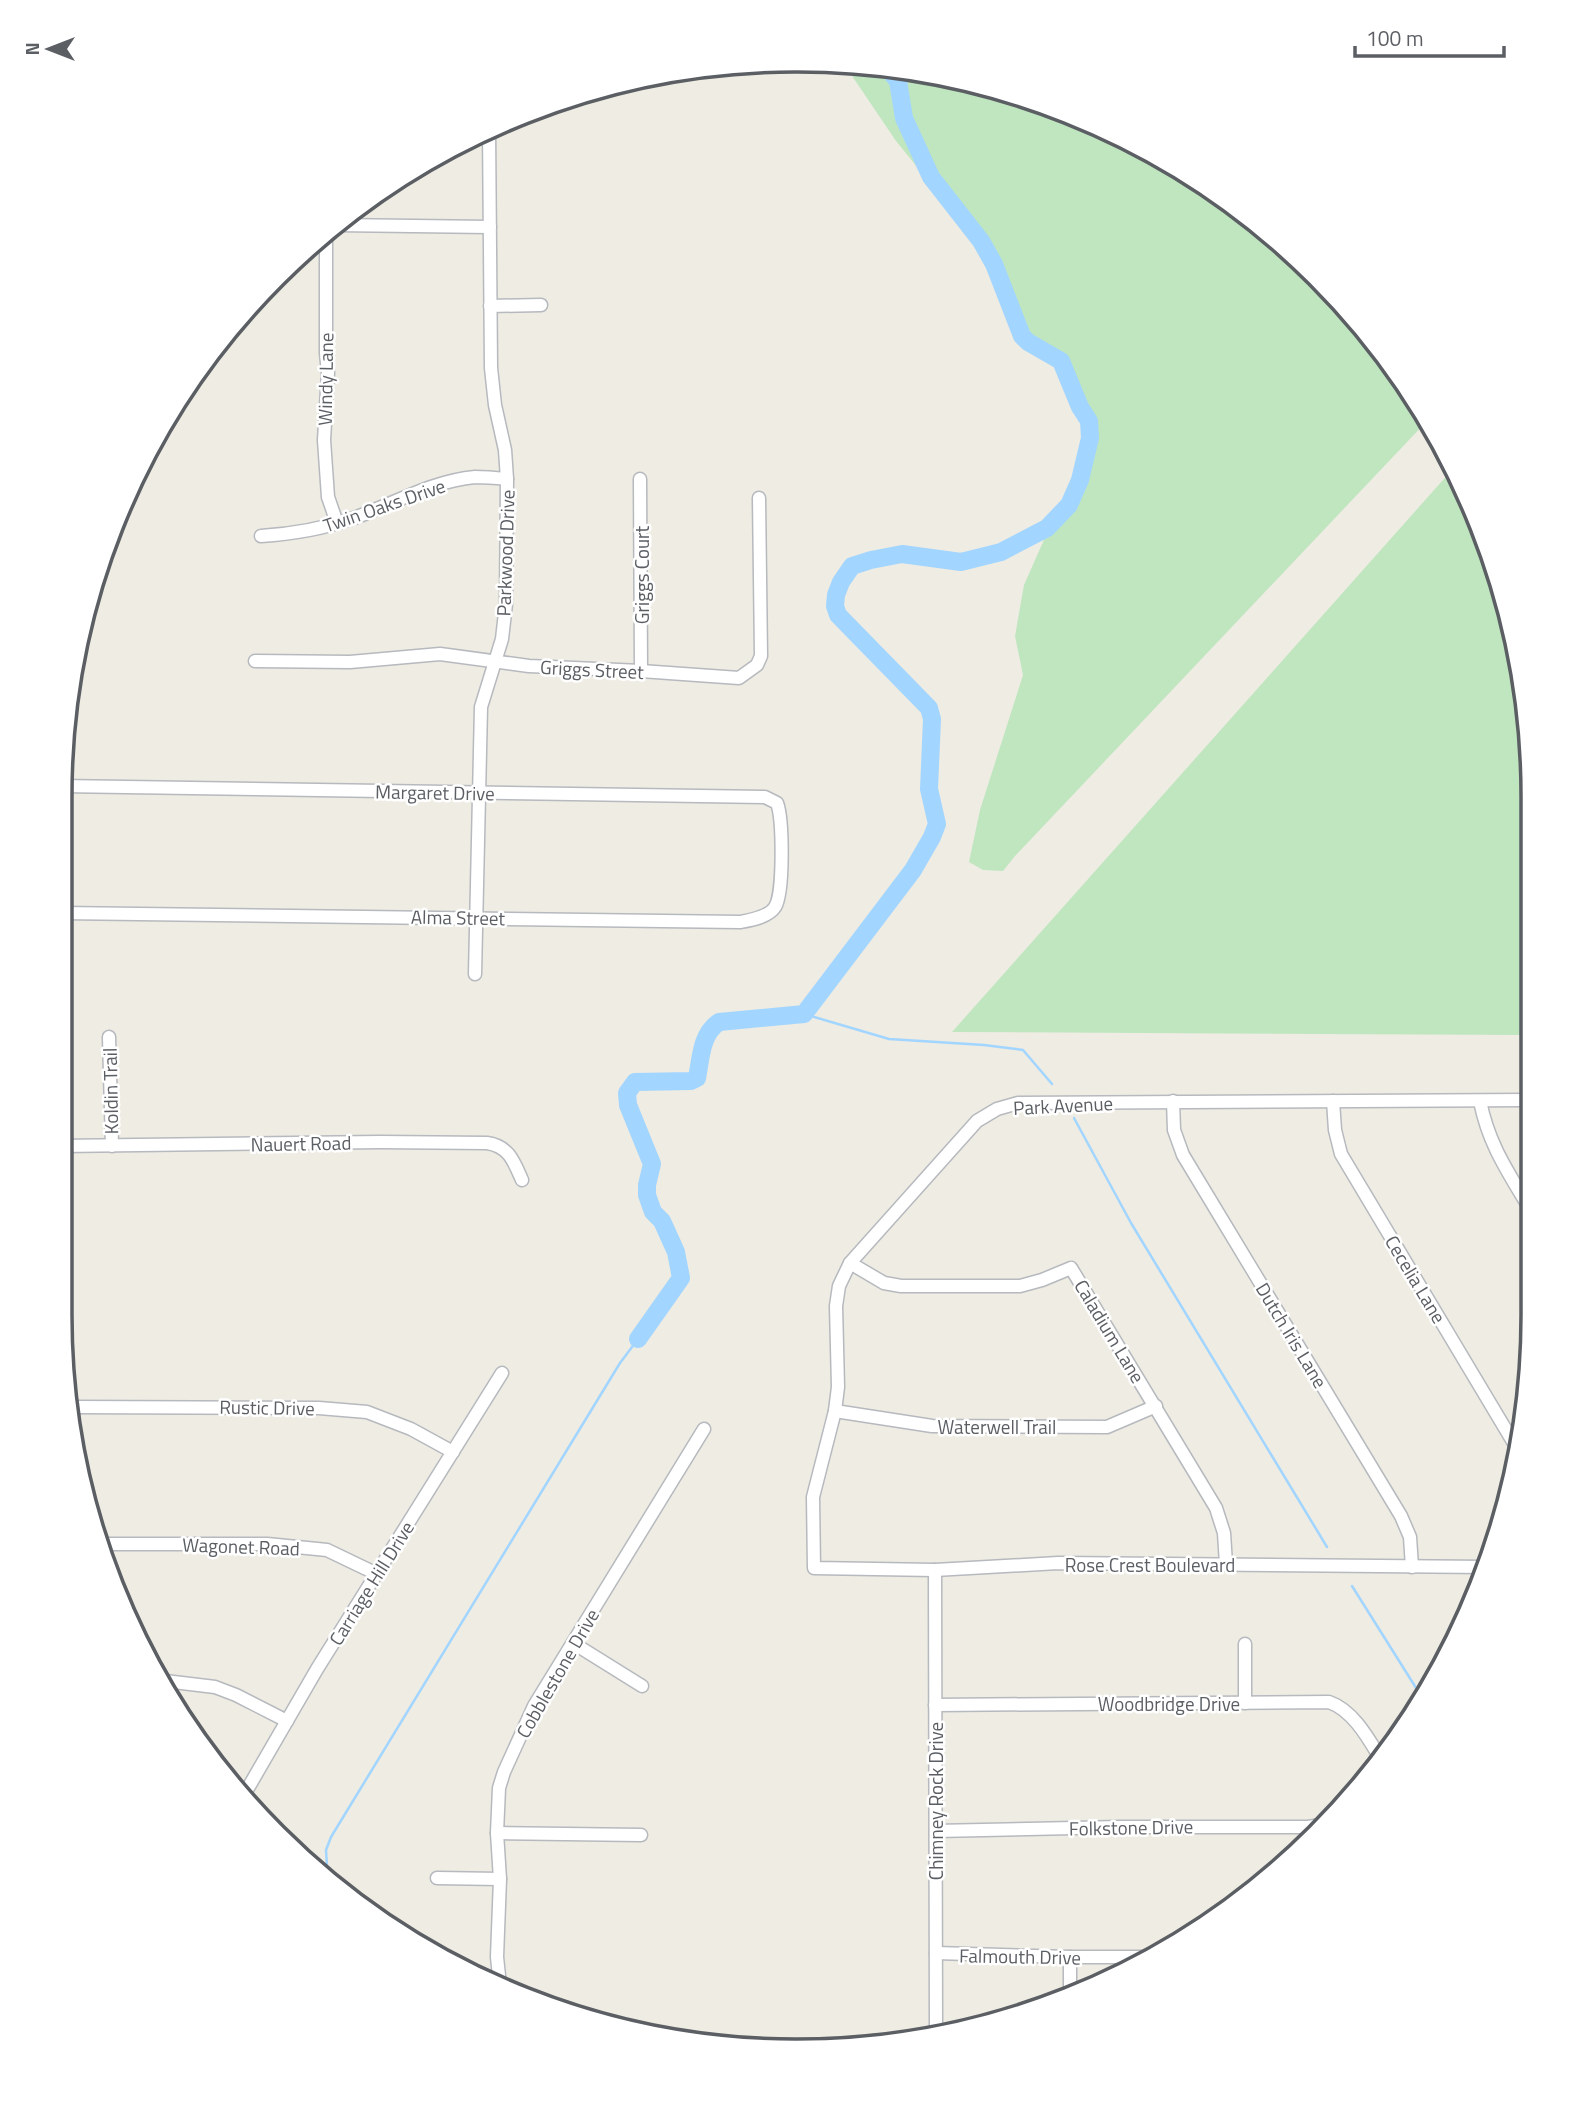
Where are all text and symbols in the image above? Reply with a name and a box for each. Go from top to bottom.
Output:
north arrow [14,14,84,84]
scale bar [1355,14,1504,58]
text: 100 m [1366,22,1423,54]
text: N [17,42,46,56]
street label: Windy Lane [310,332,340,426]
street label: Twin Oaks Drive [319,471,449,539]
street label: Parkwood Drive [488,489,522,617]
street label: Griggs Court [627,525,656,624]
street label: Griggs Street [539,652,645,686]
street label: Margaret Drive [375,776,495,808]
street label: Alma Street [411,902,506,932]
street label: Koldin Trail [95,1047,125,1135]
street label: Park Avenue [1012,1088,1114,1122]
street label: Nauert Road [250,1128,352,1158]
street label: Cecelia Lane [1378,1229,1454,1329]
street label: Caladium Lane [1068,1274,1152,1388]
street label: Dutch Iris Lane [1249,1277,1335,1393]
street label: Rustic Drive [219,1392,315,1422]
street label: Waterwell Trail [938,1412,1056,1441]
street label: Carriage Hill Drive [321,1515,421,1651]
street label: Wagonet Road [182,1529,300,1563]
street label: Rose Crest Boulevard [1065,1550,1235,1579]
street label: Cobblestone Drive [508,1603,606,1743]
street label: Woodbridge Drive [1098,1689,1240,1718]
street label: Chimney Rock Drive [921,1722,950,1880]
street label: Folkstone Drive [1069,1811,1193,1843]
street label: Falmouth Drive [959,1940,1081,1972]

